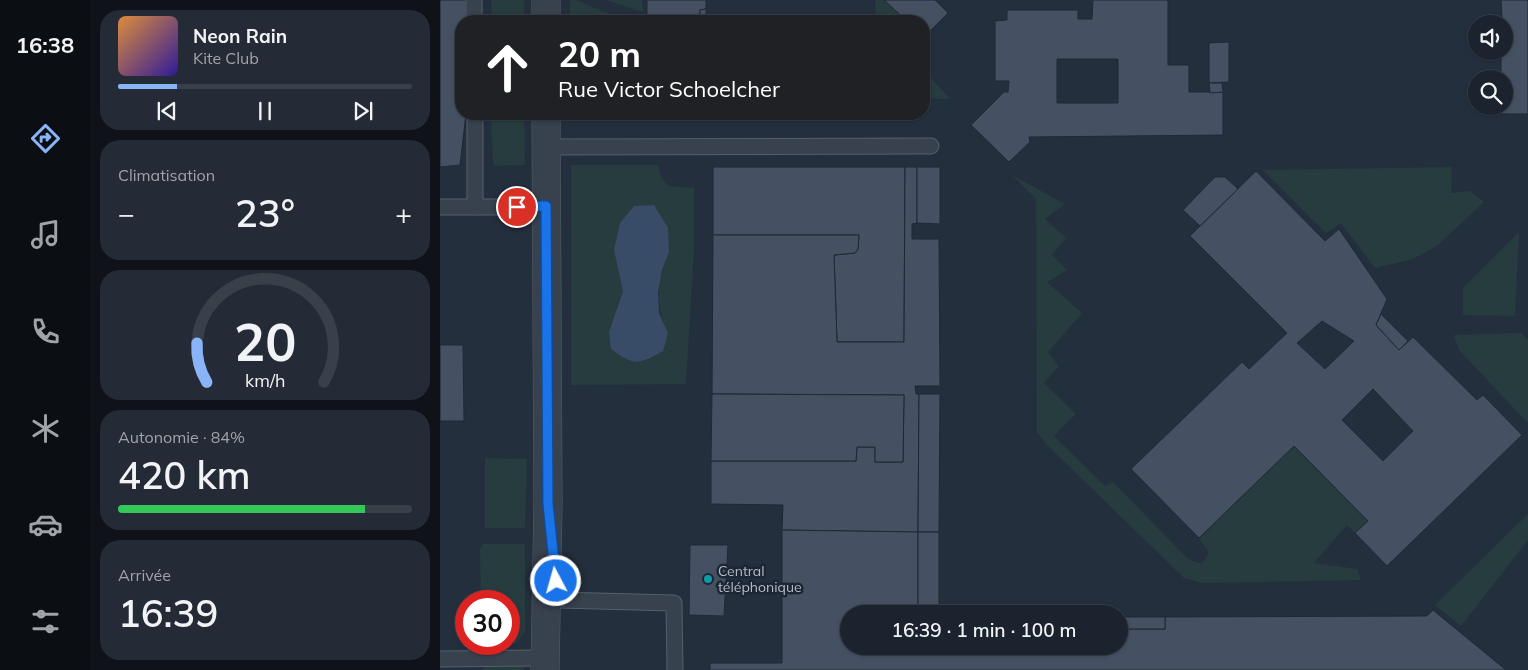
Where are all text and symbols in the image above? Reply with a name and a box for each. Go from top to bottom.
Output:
map controls [1468,15,1513,115]
button: sound [1468,15,1513,60]
text: Neon Rain [193,24,287,48]
text: 16:38 [16,31,74,59]
text: 20 m [558,32,641,76]
icon: ahead [475,35,540,100]
text: Kite Club [193,48,259,68]
button: search [1468,70,1513,115]
text: Rue Victor Schoelcher [558,75,780,103]
icon: previous [153,97,181,125]
icon: pause [251,97,279,125]
icon: next [349,97,377,125]
icon: directions [28,121,63,156]
text: Climatisation [118,165,215,185]
pin [496,186,538,228]
text: 23° [235,189,295,237]
icon: arrive [503,193,531,221]
text: − [118,196,135,231]
text: + [395,196,412,231]
icon: music [28,217,63,252]
text: 20 [234,309,296,374]
icon: phone [28,314,63,349]
text: km/h [245,369,285,391]
icon: climate [28,411,63,446]
text: Autonomie · 84% [118,427,245,447]
text: 420 km [118,451,251,499]
icon: car [28,507,63,542]
position arrow [529,554,581,606]
place label: Central téléphonique [718,562,802,596]
text: Arrivée [118,565,171,585]
marker: Central téléphonique [702,573,714,585]
text: 16:39 [118,589,218,637]
speed limit sign: 30 [455,590,520,655]
icon: filters [28,604,63,639]
text: 16:39 · 1 min · 100 m [891,618,1077,642]

